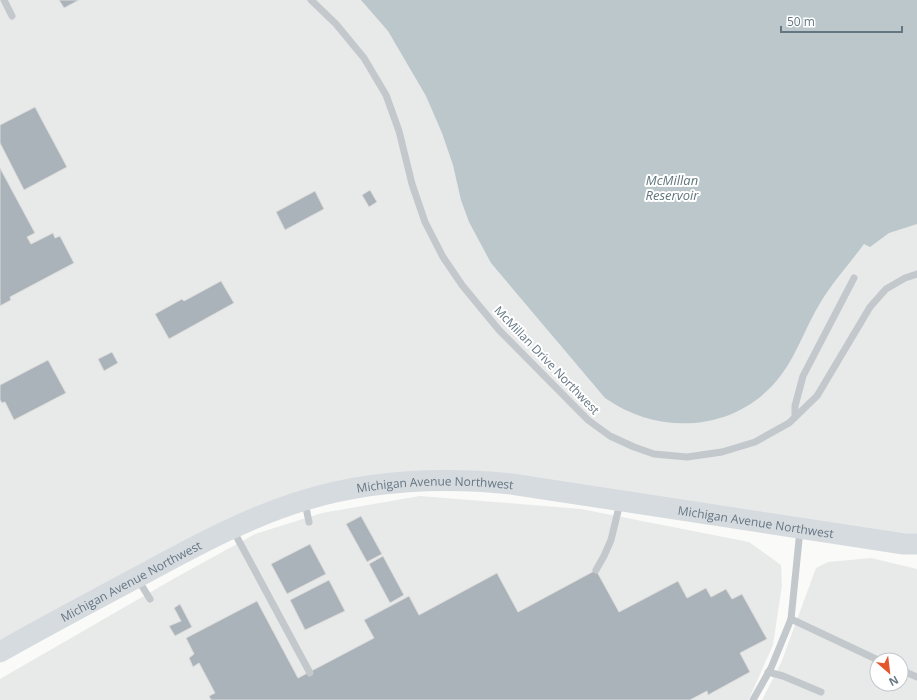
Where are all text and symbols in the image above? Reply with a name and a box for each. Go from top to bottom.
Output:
scale bar [781,8,902,34]
text: 50 m [787,13,815,30]
water label: McMillan Reservoir [646,171,699,204]
street label: McMillan Drive Northwest [491,302,603,418]
street label: Michigan Avenue Northwest [355,472,515,496]
street label: Michigan Avenue Northwest [677,501,835,542]
street label: Michigan Avenue Northwest [57,536,204,625]
north arrow [869,652,909,692]
text: N [886,673,901,690]

